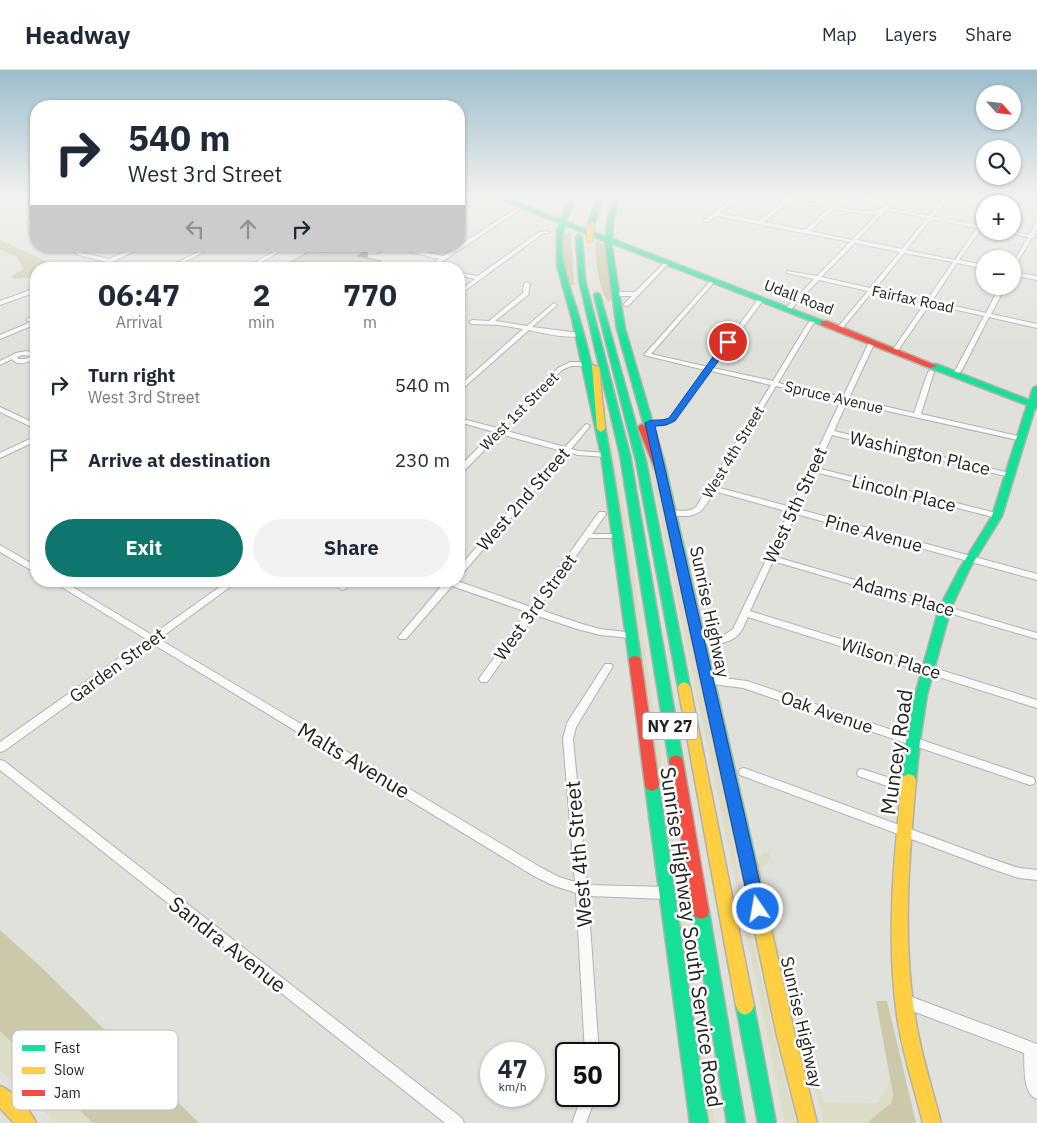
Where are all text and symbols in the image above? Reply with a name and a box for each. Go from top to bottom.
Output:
text: Headway [25,19,130,51]
text: Map [822,23,857,46]
text: Layers [885,23,937,46]
text: Share [965,23,1012,46]
north arrow [976,85,1021,130]
map controls [976,85,1021,295]
text: 540 m [128,115,231,161]
icon: right [45,120,110,185]
button: search [976,140,1021,185]
text: West 3rd Street [128,159,282,188]
button: + [976,195,1021,240]
icon: left [181,215,209,243]
icon: ahead [234,215,262,243]
icon: right [287,215,315,243]
button: − [976,250,1021,295]
text: 06:47 [98,275,180,314]
text: 2 [252,275,270,314]
text: 770 [343,275,397,314]
street label: Udall Road [762,275,836,319]
street label: Fairfax Road [870,281,956,317]
text: Arrival [116,312,162,332]
text: min [248,312,275,332]
text: m [363,312,377,332]
pin [707,321,749,363]
icon: arrive [714,328,742,356]
text: Turn right [88,363,175,387]
street label: West 1st Street [476,368,562,454]
icon: right [45,371,73,399]
text: 540 m [395,373,450,397]
street label: Spruce Avenue [783,376,885,418]
text: West 3rd Street [88,387,200,407]
street label: West 4th Street [698,402,768,502]
street label: Washington Place [847,426,993,480]
street label: West 2nd Street [472,442,574,556]
street label: West 5th Street [758,443,832,567]
icon: arrive [45,446,73,474]
text: Arrive at destination [88,448,271,472]
text: 230 m [395,448,450,472]
street label: Lincoln Place [850,469,959,517]
street label: Pine Avenue [823,509,925,557]
button: Exit [45,519,243,577]
button: Share [253,519,450,577]
street label: Sunrise Highway [685,544,735,680]
street label: West 3rd Street [489,549,581,665]
street label: Adams Place [851,571,958,621]
street label: Garden Street [65,623,169,707]
street label: Wilson Place [838,632,944,684]
street label: Oak Avenue [778,685,876,739]
street label: Muncey Road [873,687,919,817]
road number: NY 27 [642,712,698,739]
street label: Malts Avenue [293,715,415,805]
street label: Sunrise Highway South Service Road [654,765,730,1109]
street label: West 4th Street [558,780,598,928]
position arrow [731,882,783,934]
street label: Sandra Avenue [164,889,292,999]
street label: Sunrise Highway [776,954,828,1090]
legend [12,1030,178,1110]
text: Fast [54,1039,80,1057]
speed limit sign: 50 [555,1042,620,1107]
text: 47 [497,1052,528,1085]
text: Slow [54,1061,85,1079]
text: km/h [498,1079,527,1094]
text: Jam [54,1084,81,1102]

